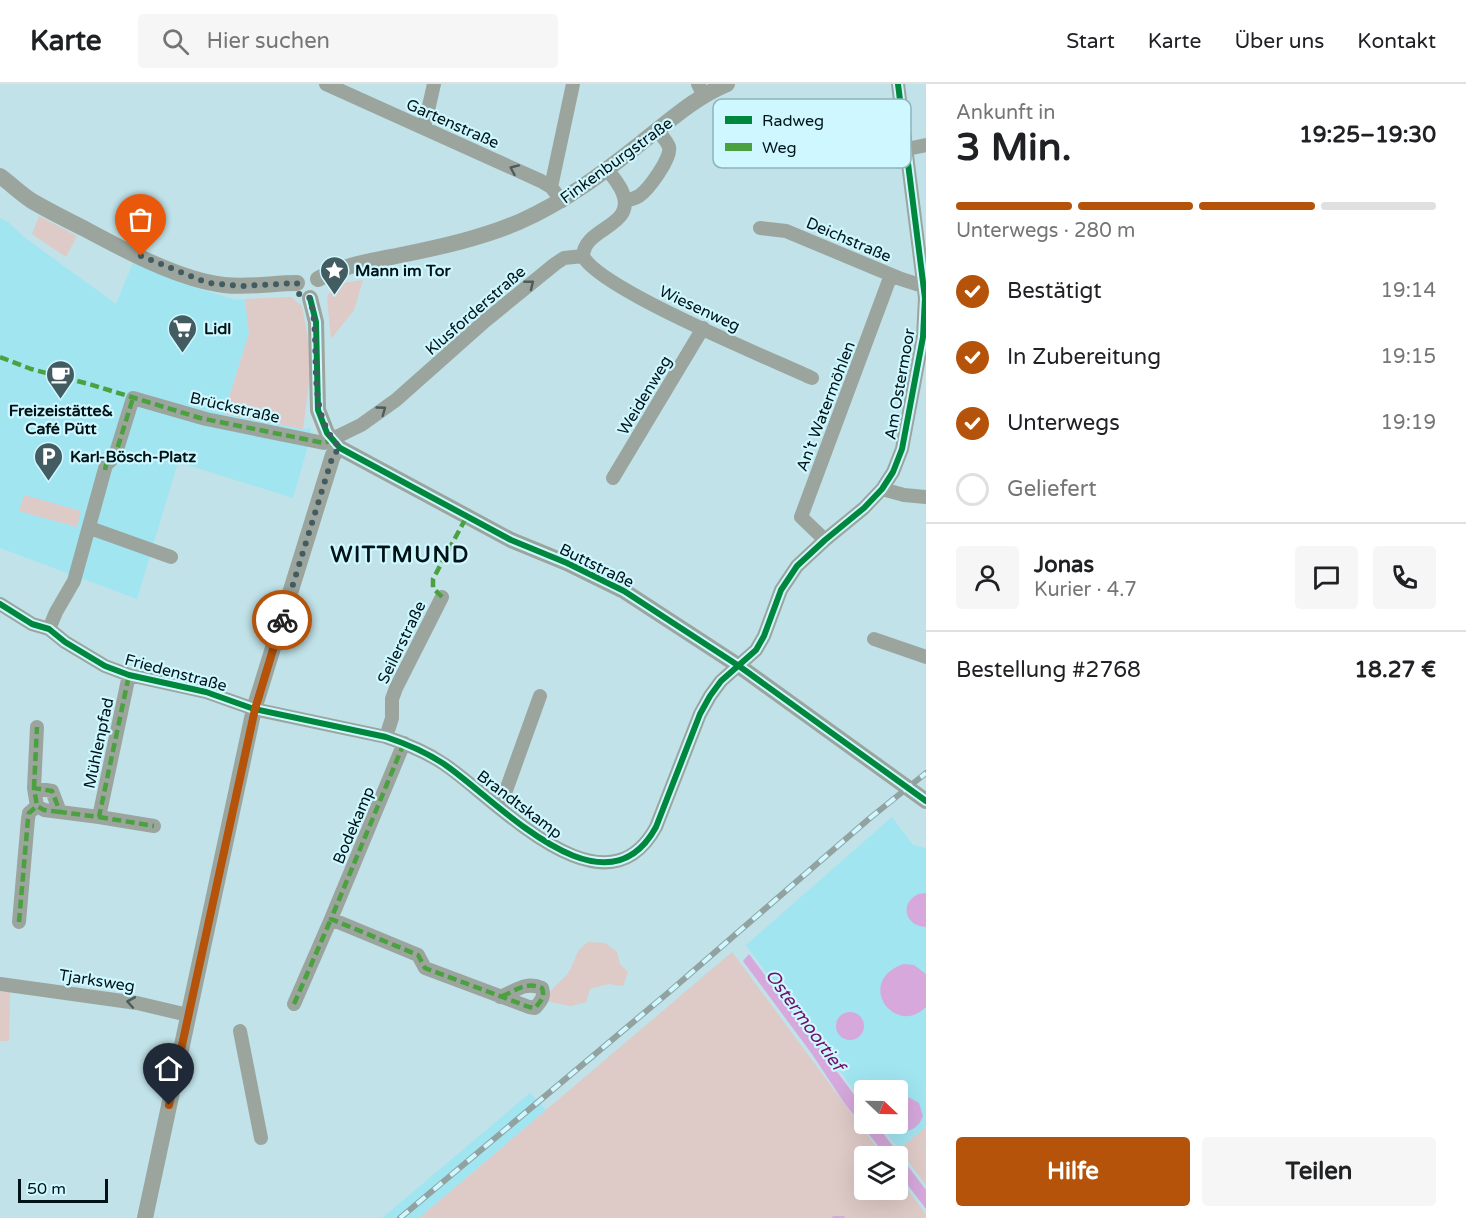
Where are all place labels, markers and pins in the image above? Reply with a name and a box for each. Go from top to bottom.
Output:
pin [115,194,166,256]
place icon: Mann im Tor [318,254,350,296]
place label: Mann im Tor [355,261,451,281]
supermarket icon: Lidl [167,312,199,354]
place label: Lidl [204,319,231,339]
cafe icon: Freizeistätte& Café Pütt [45,358,77,400]
place label: Freizeistätte& Café Pütt [9,401,113,439]
parking icon: Karl-Bösch-Platz [33,440,65,482]
place label: Karl-Bösch-Platz [70,447,196,467]
pin [143,1043,194,1105]

